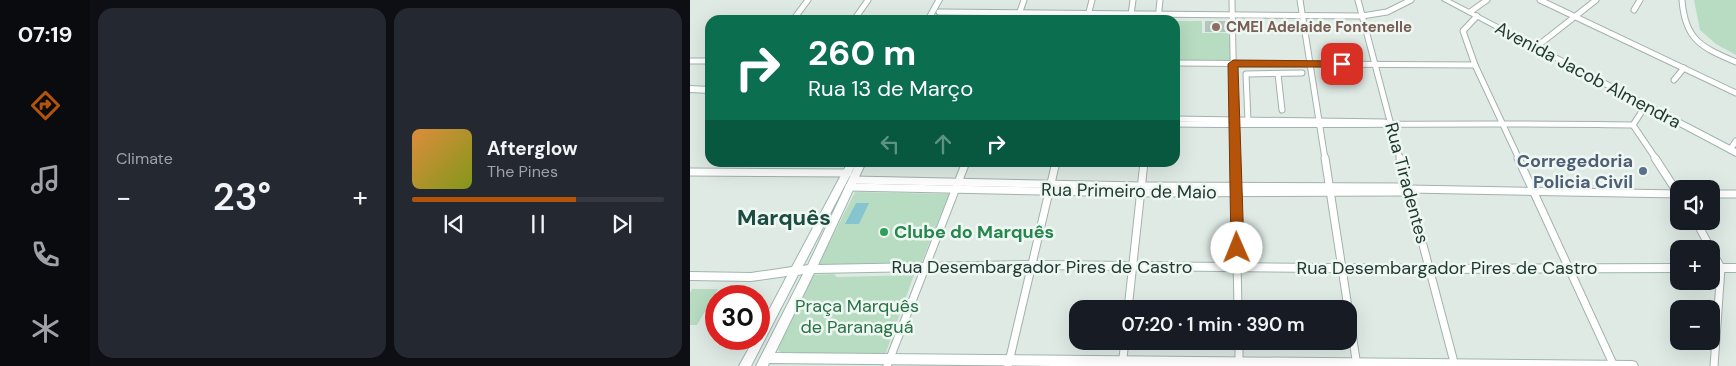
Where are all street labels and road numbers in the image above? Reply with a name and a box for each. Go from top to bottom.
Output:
street label: Avenida Jacob Almendra [1491,16,1685,134]
street label: Rua Tiradentes [1379,120,1435,246]
street label: Rua Primeiro de Maio [1041,177,1217,205]
street label: Rua Desembargador Pires de Castro [891,255,1193,279]
street label: Rua Desembargador Pires de Castro [1296,256,1598,280]

